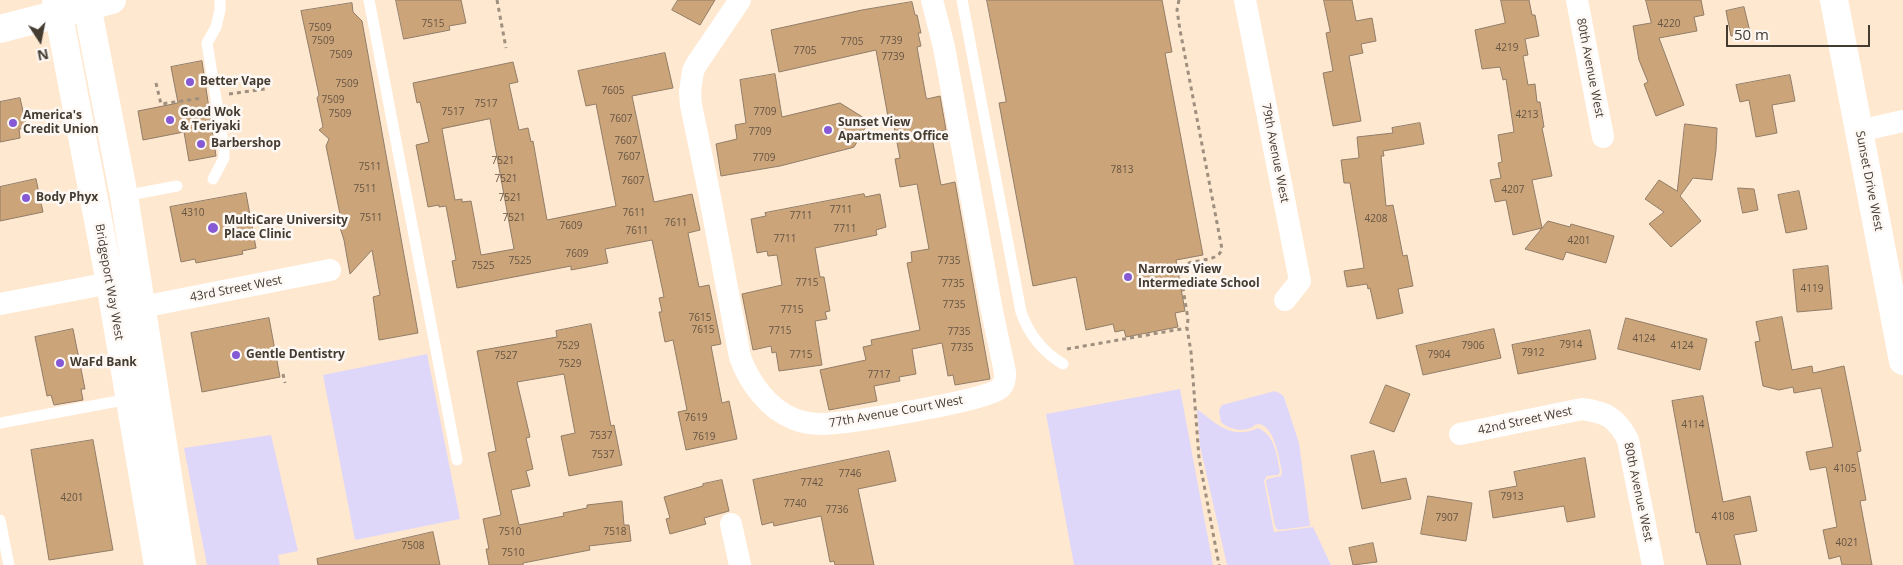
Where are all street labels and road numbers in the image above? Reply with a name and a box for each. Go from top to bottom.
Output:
street label: 80th Avenue West [1573,17,1607,119]
street label: 79th Avenue West [1258,102,1292,204]
street label: Sunset Drive West [1852,130,1886,232]
street label: Bridgeport Way West [92,223,126,341]
street label: 43rd Street West [189,273,283,305]
street label: 77th Avenue Court West [828,393,964,431]
street label: 42nd Street West [1477,404,1573,438]
street label: 80th Avenue West [1620,441,1656,543]

